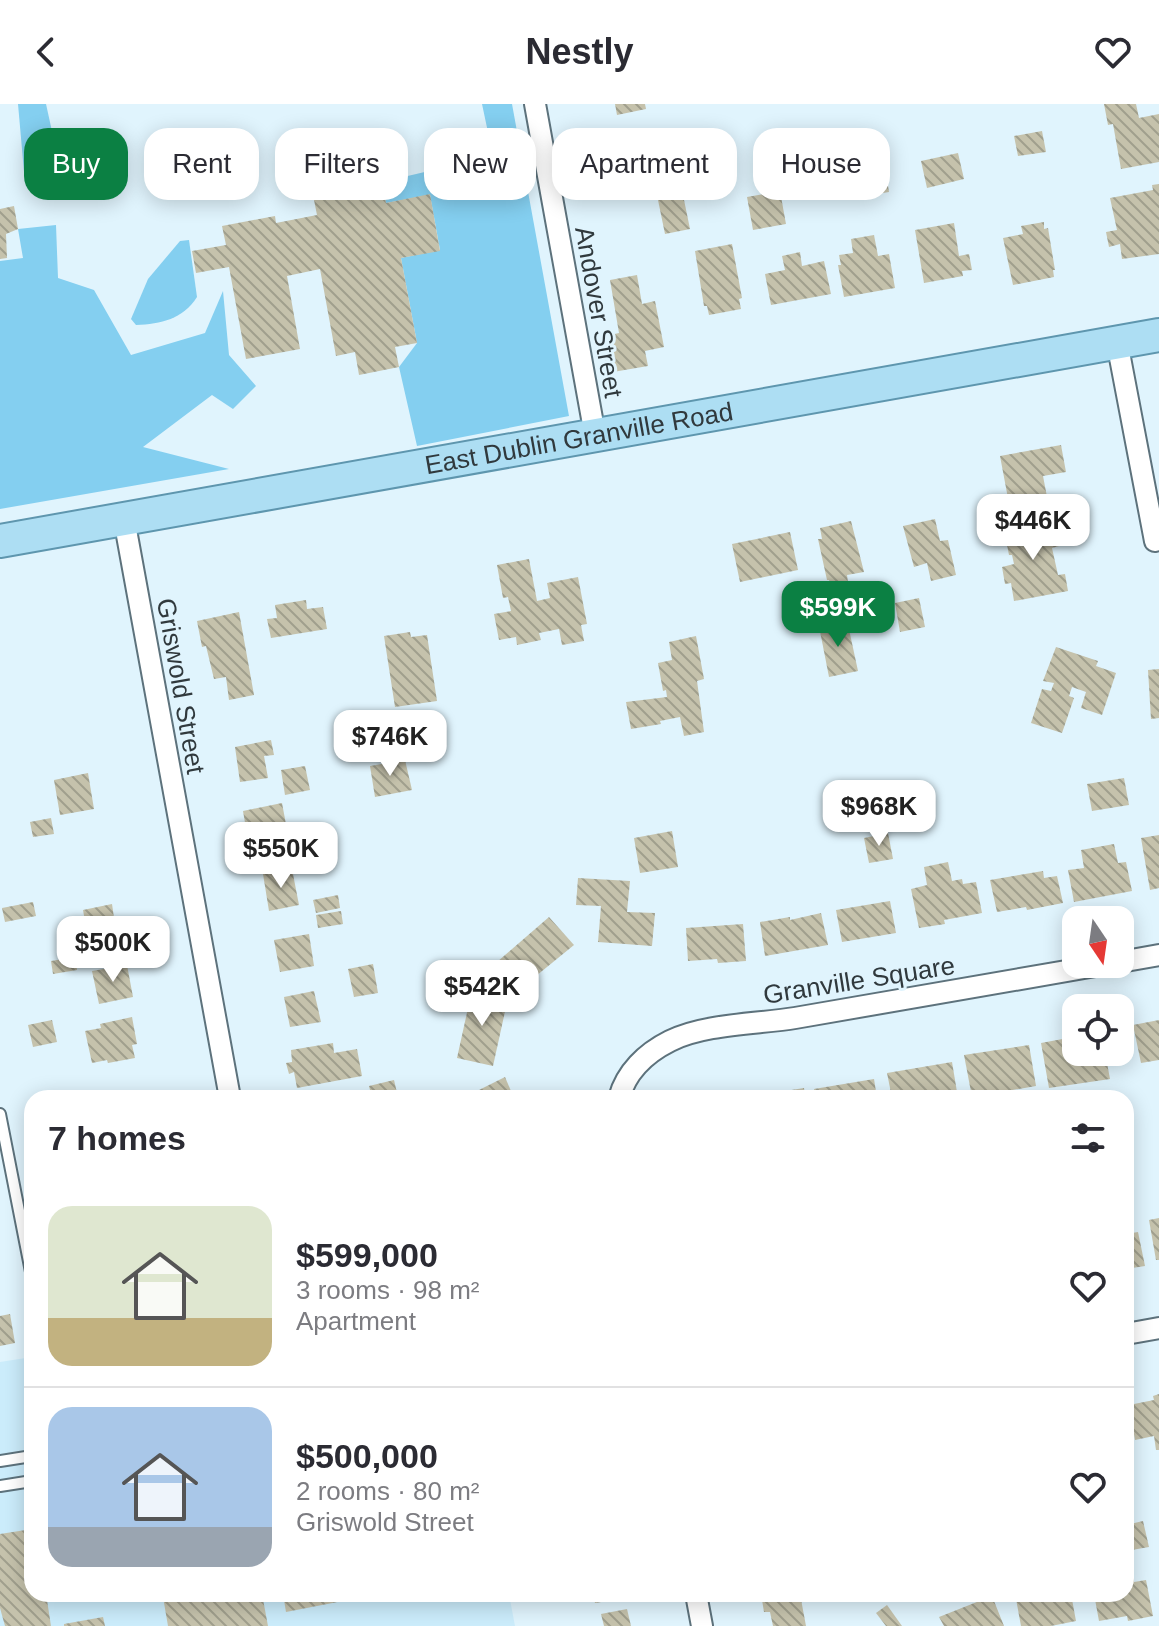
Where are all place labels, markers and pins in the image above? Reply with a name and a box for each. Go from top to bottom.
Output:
pin: $446K [977,494,1089,562]
pin: $599K [782,581,894,649]
pin: $746K [334,710,446,778]
pin: $968K [823,780,935,848]
pin: $550K [225,822,337,890]
pin: $500K [57,916,169,984]
pin: $542K [426,960,538,1028]

